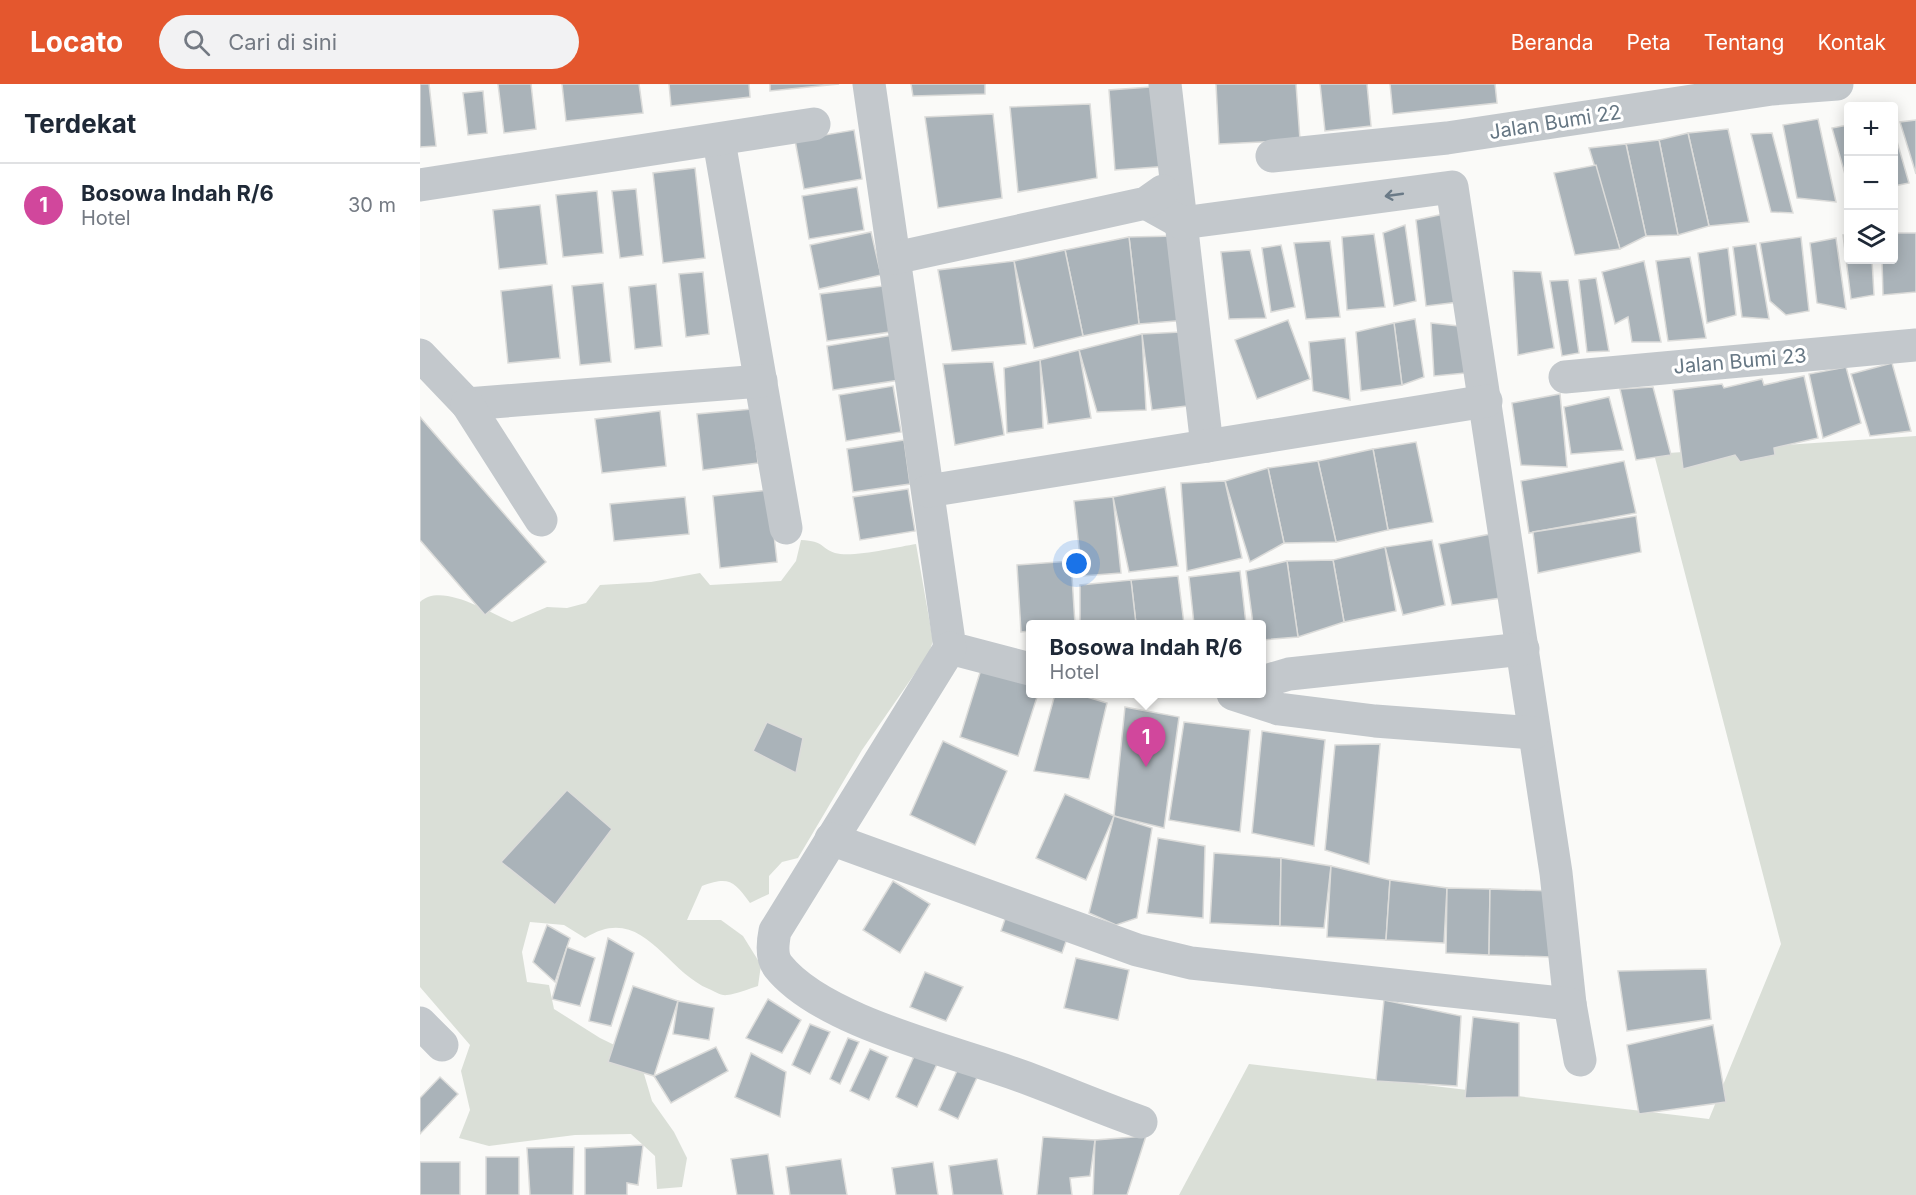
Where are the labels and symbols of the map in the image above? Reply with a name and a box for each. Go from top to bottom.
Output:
street label: Jalan Bumi 22 [1487,100,1623,144]
one-way arrow [1385,189,1404,200]
street label: Jalan Bumi 23 [1672,343,1808,379]
your location [1062,549,1091,578]
pin: 1 [1126,718,1166,767]

